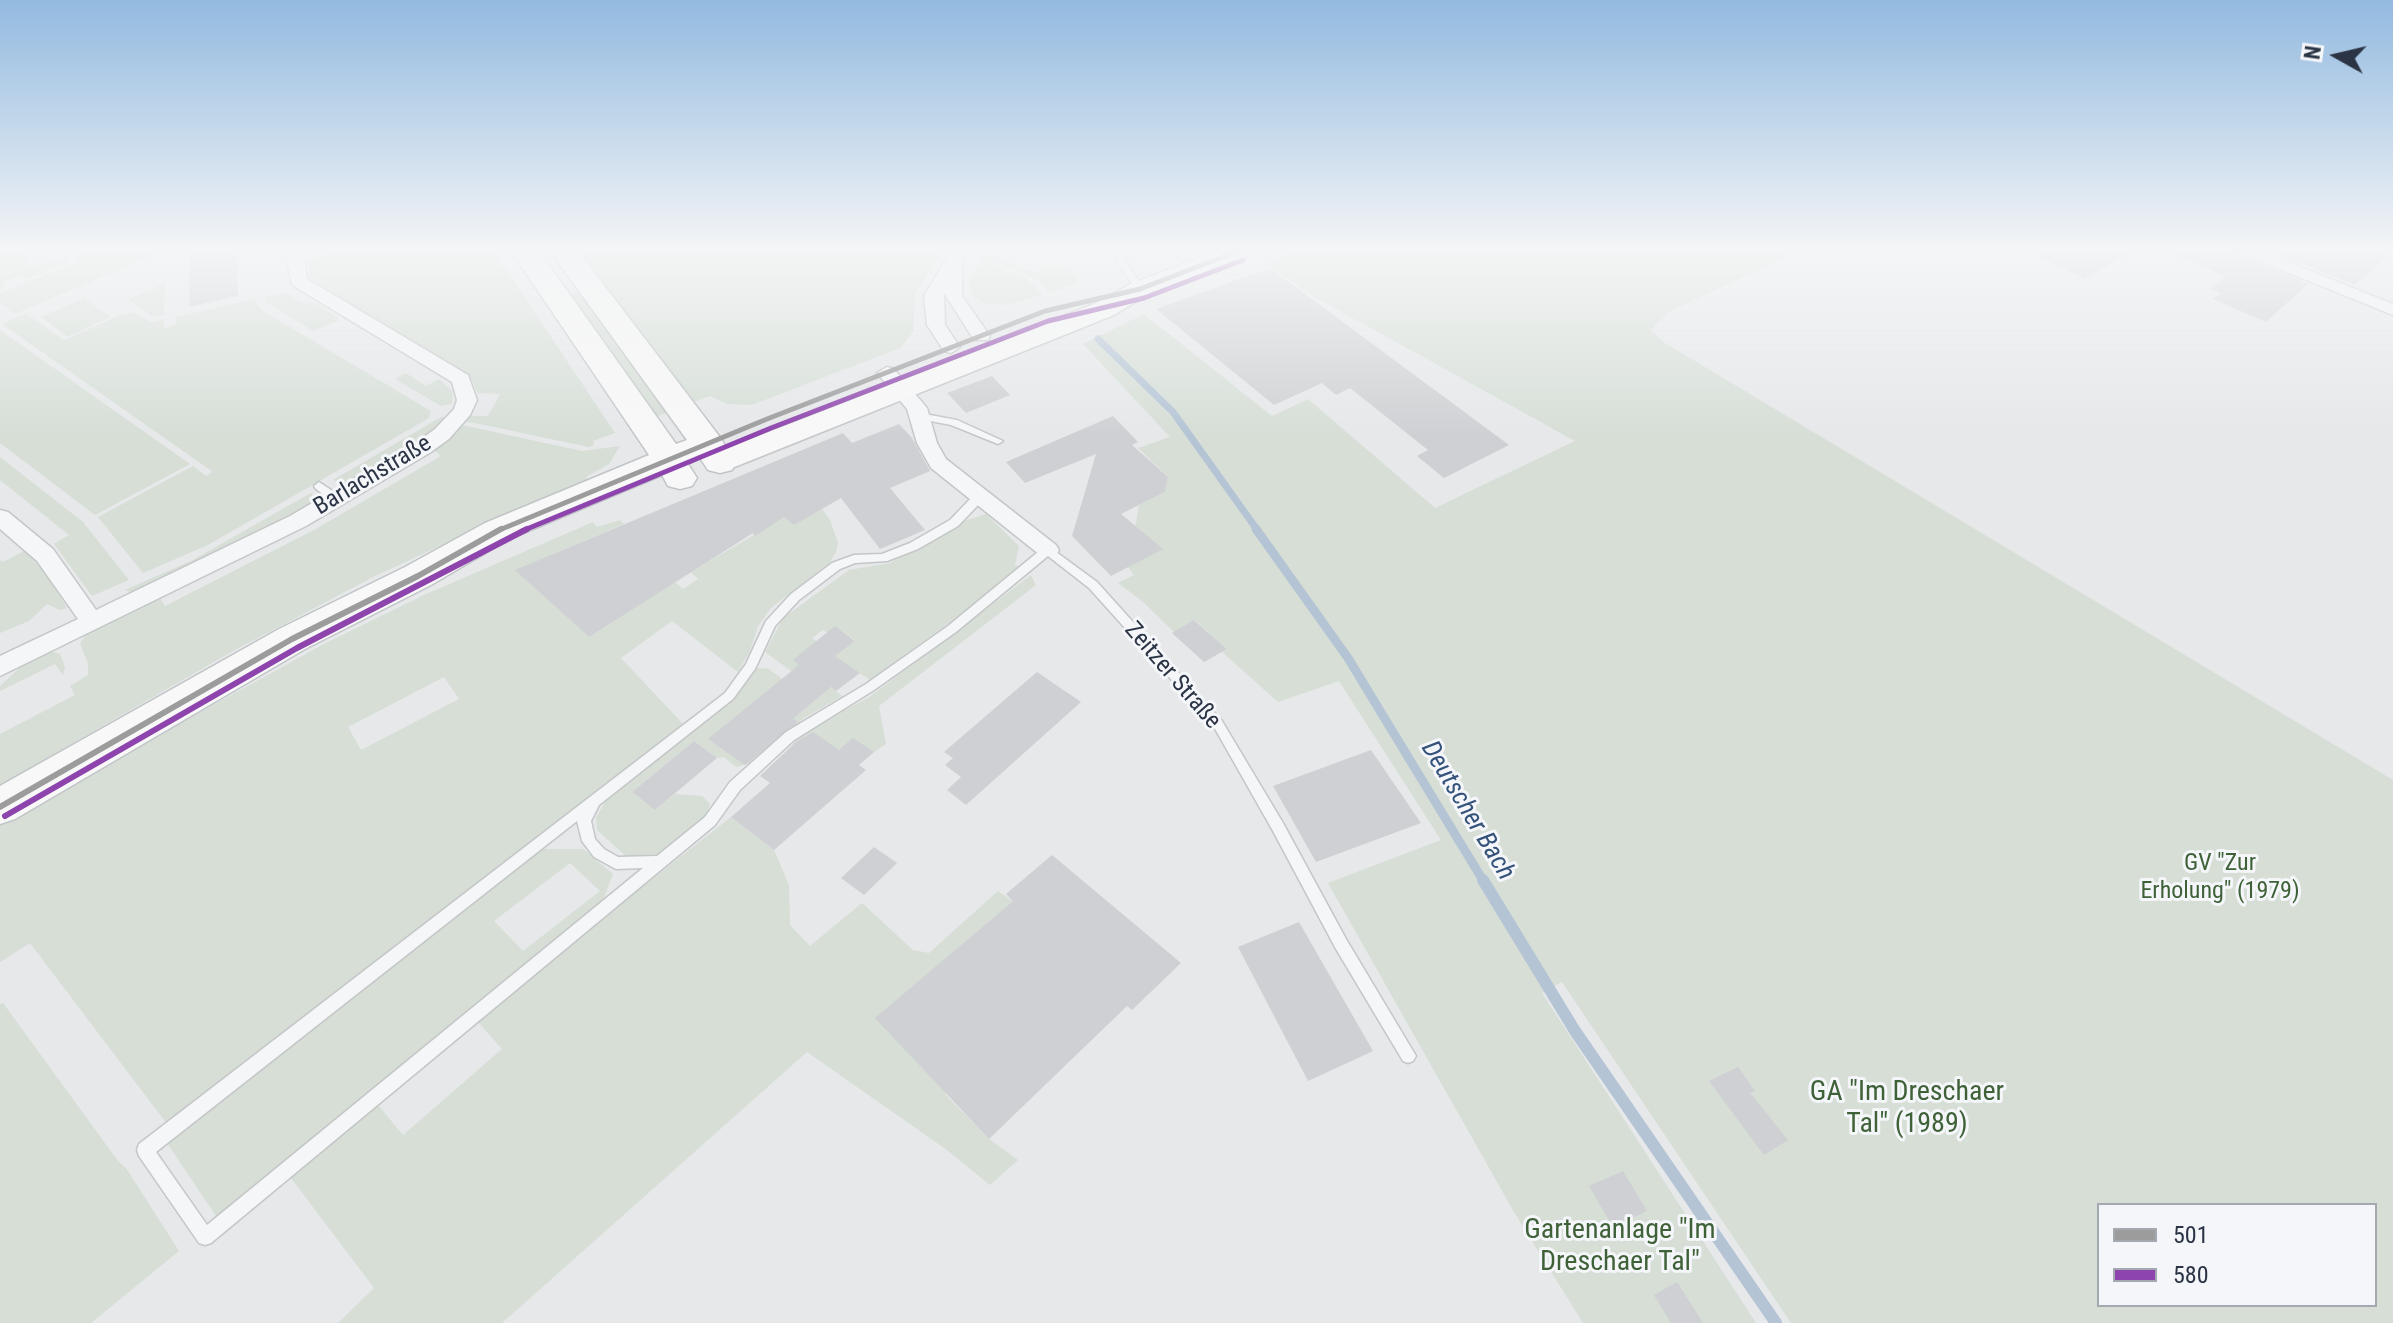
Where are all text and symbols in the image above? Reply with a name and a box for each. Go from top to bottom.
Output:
north arrow [2297,16,2377,96]
text: N [2299,44,2326,61]
street label: Barlachstraße [309,430,437,522]
street label: Zeitzer Straße [1118,617,1226,735]
water label: Deutscher Bach [1413,736,1521,886]
park label: GV "Zur Erholung" (1979) [2140,850,2300,906]
park label: GA "Im Dreschaer Tal" (1989) [1810,1076,2004,1142]
legend [2097,1203,2377,1307]
park label: Gartenanlage "Im Dreschaer Tal" [1524,1214,1716,1280]
text: 501 [2173,1221,2209,1249]
text: 580 [2173,1261,2209,1289]

